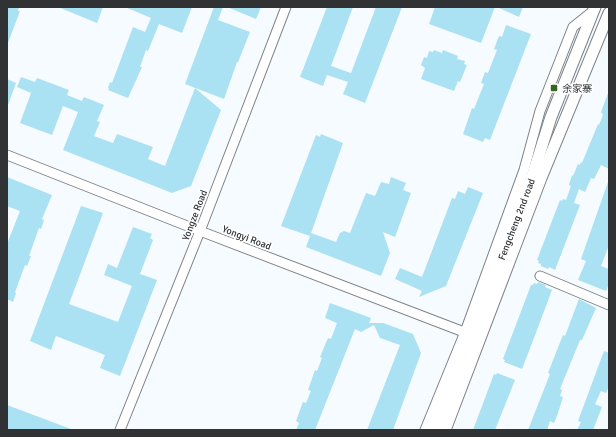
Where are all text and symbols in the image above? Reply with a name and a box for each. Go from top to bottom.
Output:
marker: 余家寨 [549,83,559,93]
place label: 余家寨 [562,83,592,95]
street label: Fengcheng 2nd road [496,177,538,262]
street label: Yongze Road [180,188,210,242]
street label: Yongyi Road [220,223,273,253]

